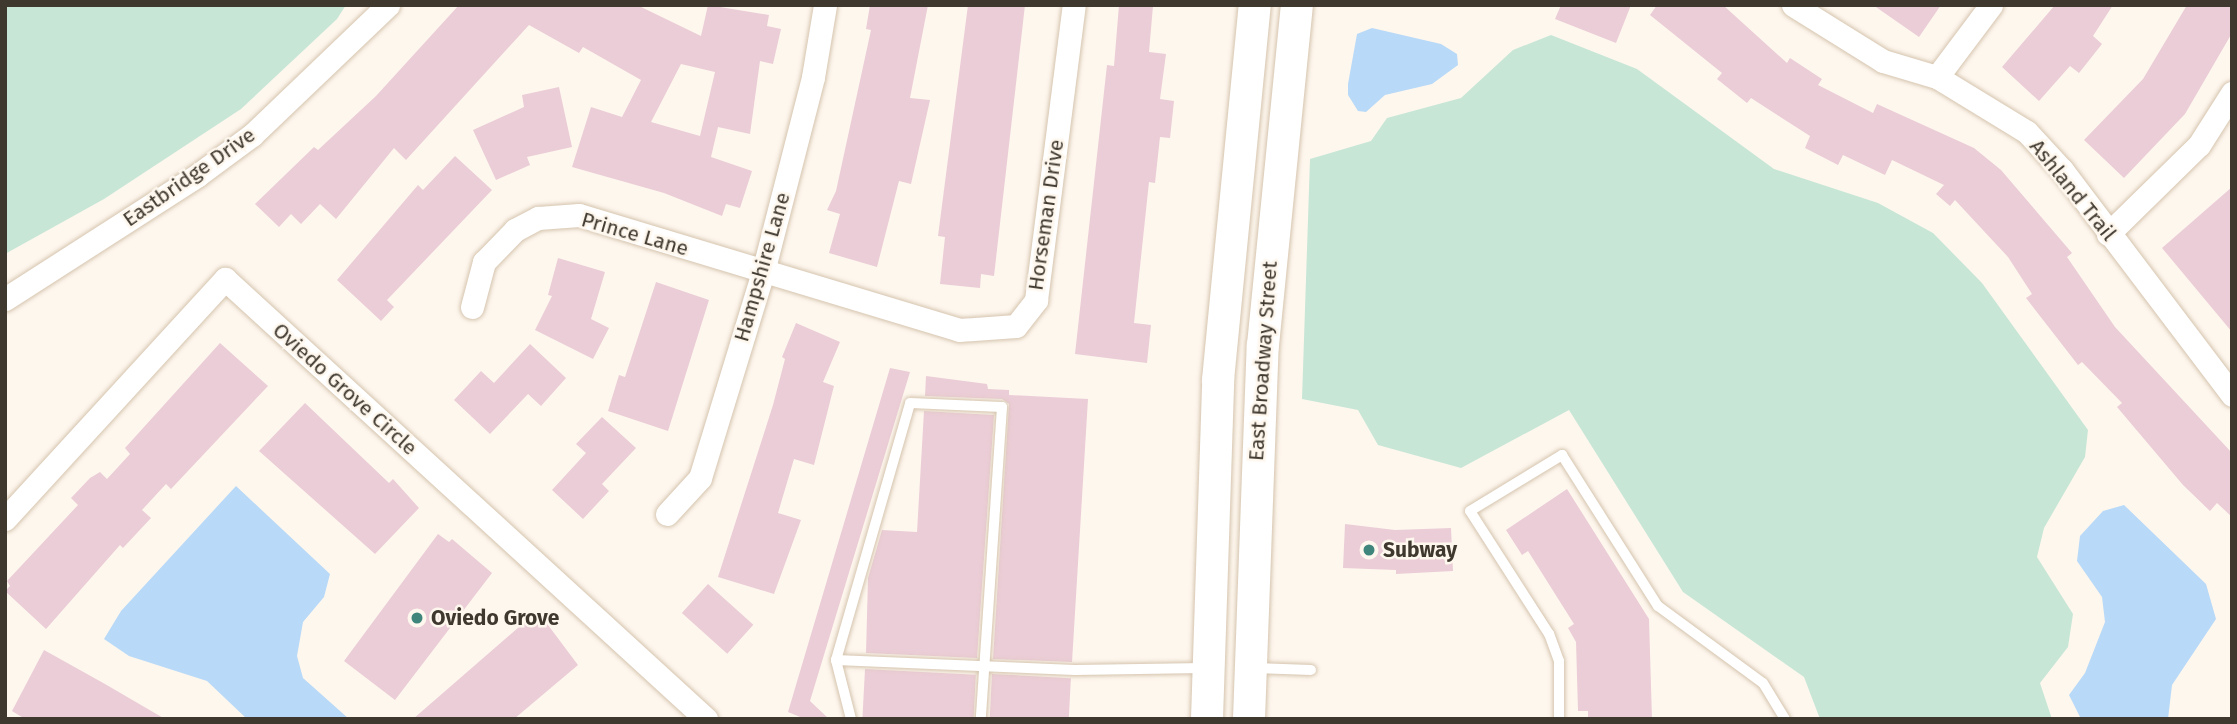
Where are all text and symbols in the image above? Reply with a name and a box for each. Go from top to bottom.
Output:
street label: Eastbridge Drive [118,122,260,232]
street label: Ashland Trail [2024,134,2122,246]
street label: Horseman Drive [1023,138,1069,292]
street label: Hampshire Lane [729,189,795,345]
street label: Prince Lane [579,207,691,261]
street label: East Broadway Street [1243,260,1283,462]
street label: Oviedo Grove Circle [268,318,422,460]
place label: Subway [1383,537,1457,563]
marker: Subway [1361,542,1377,558]
place label: Oviedo Grove [431,605,559,631]
marker: Oviedo Grove [409,610,425,626]

